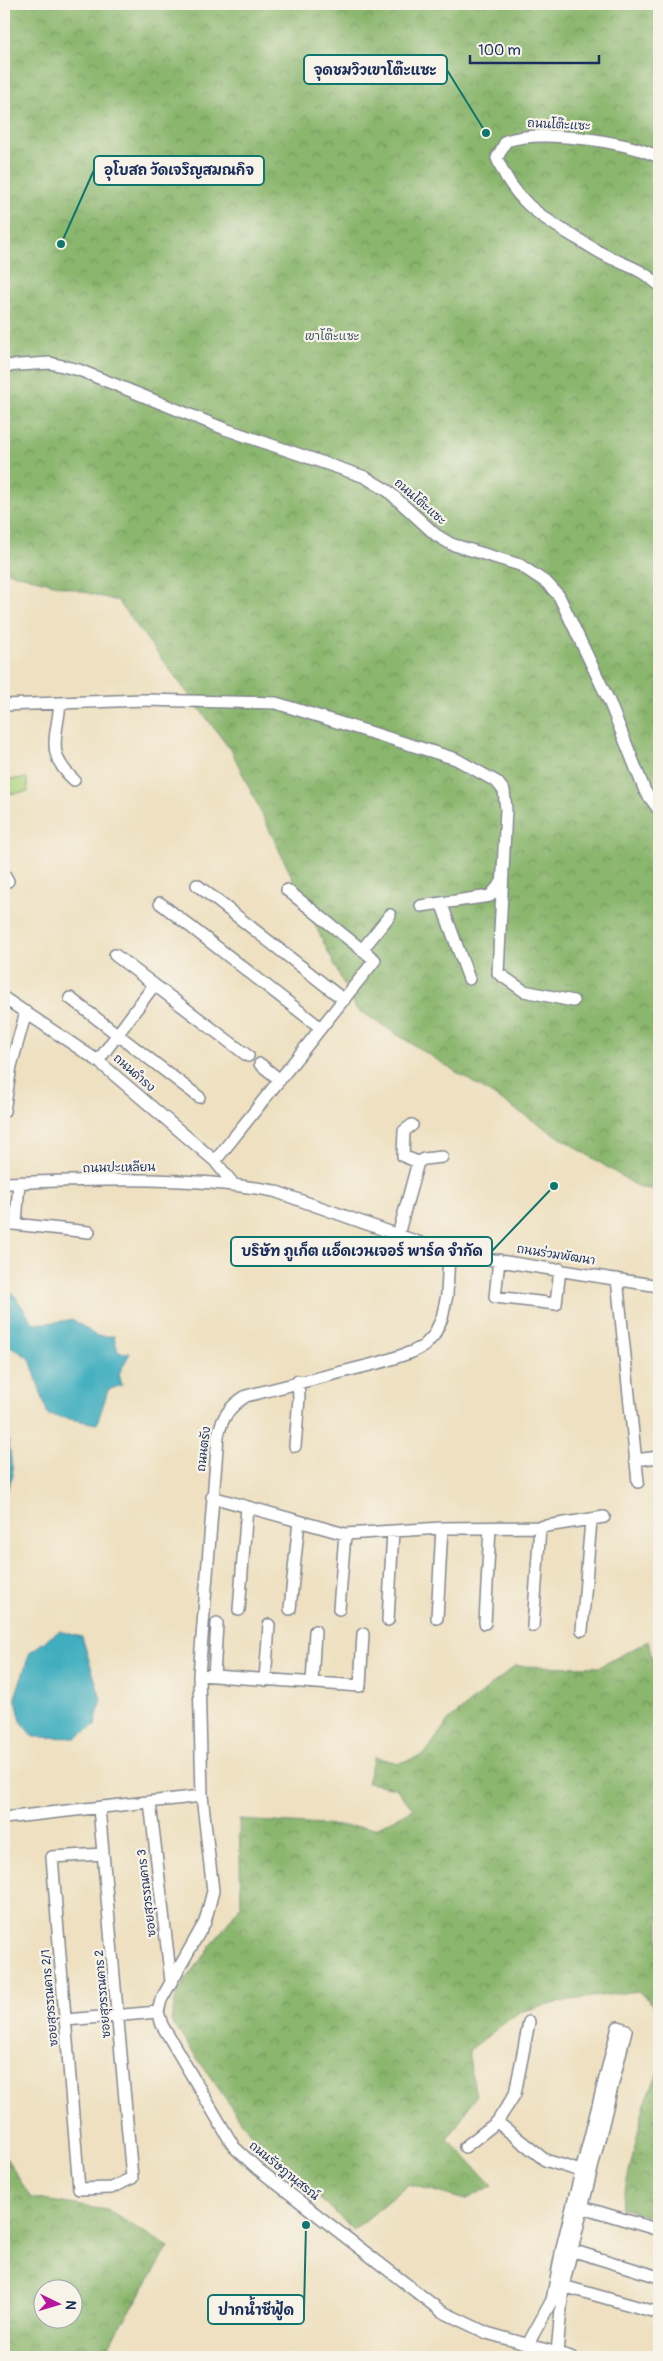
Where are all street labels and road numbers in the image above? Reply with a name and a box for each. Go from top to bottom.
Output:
street label: ถนนโต๊ะแซะ [527,115,591,134]
street label: ถนนโต๊ะแซะ [391,475,450,529]
street label: ถนนดำรง [110,1051,158,1095]
street label: ถนนปะเหลียน [82,1160,156,1176]
street label: ถนนร่วมพัฒนา [516,1240,596,1269]
street label: ถนนตรัง [194,1425,214,1472]
street label: ซอยสุวรรณคาร 3 [134,1848,161,1938]
street label: ซอยสุวรรณคาร 2/1 [38,1949,63,2047]
street label: ซอยสุวรรณคาร 2 [92,1949,115,2039]
street label: ถนนรัษฎานุสรณ์ [245,2137,323,2205]

